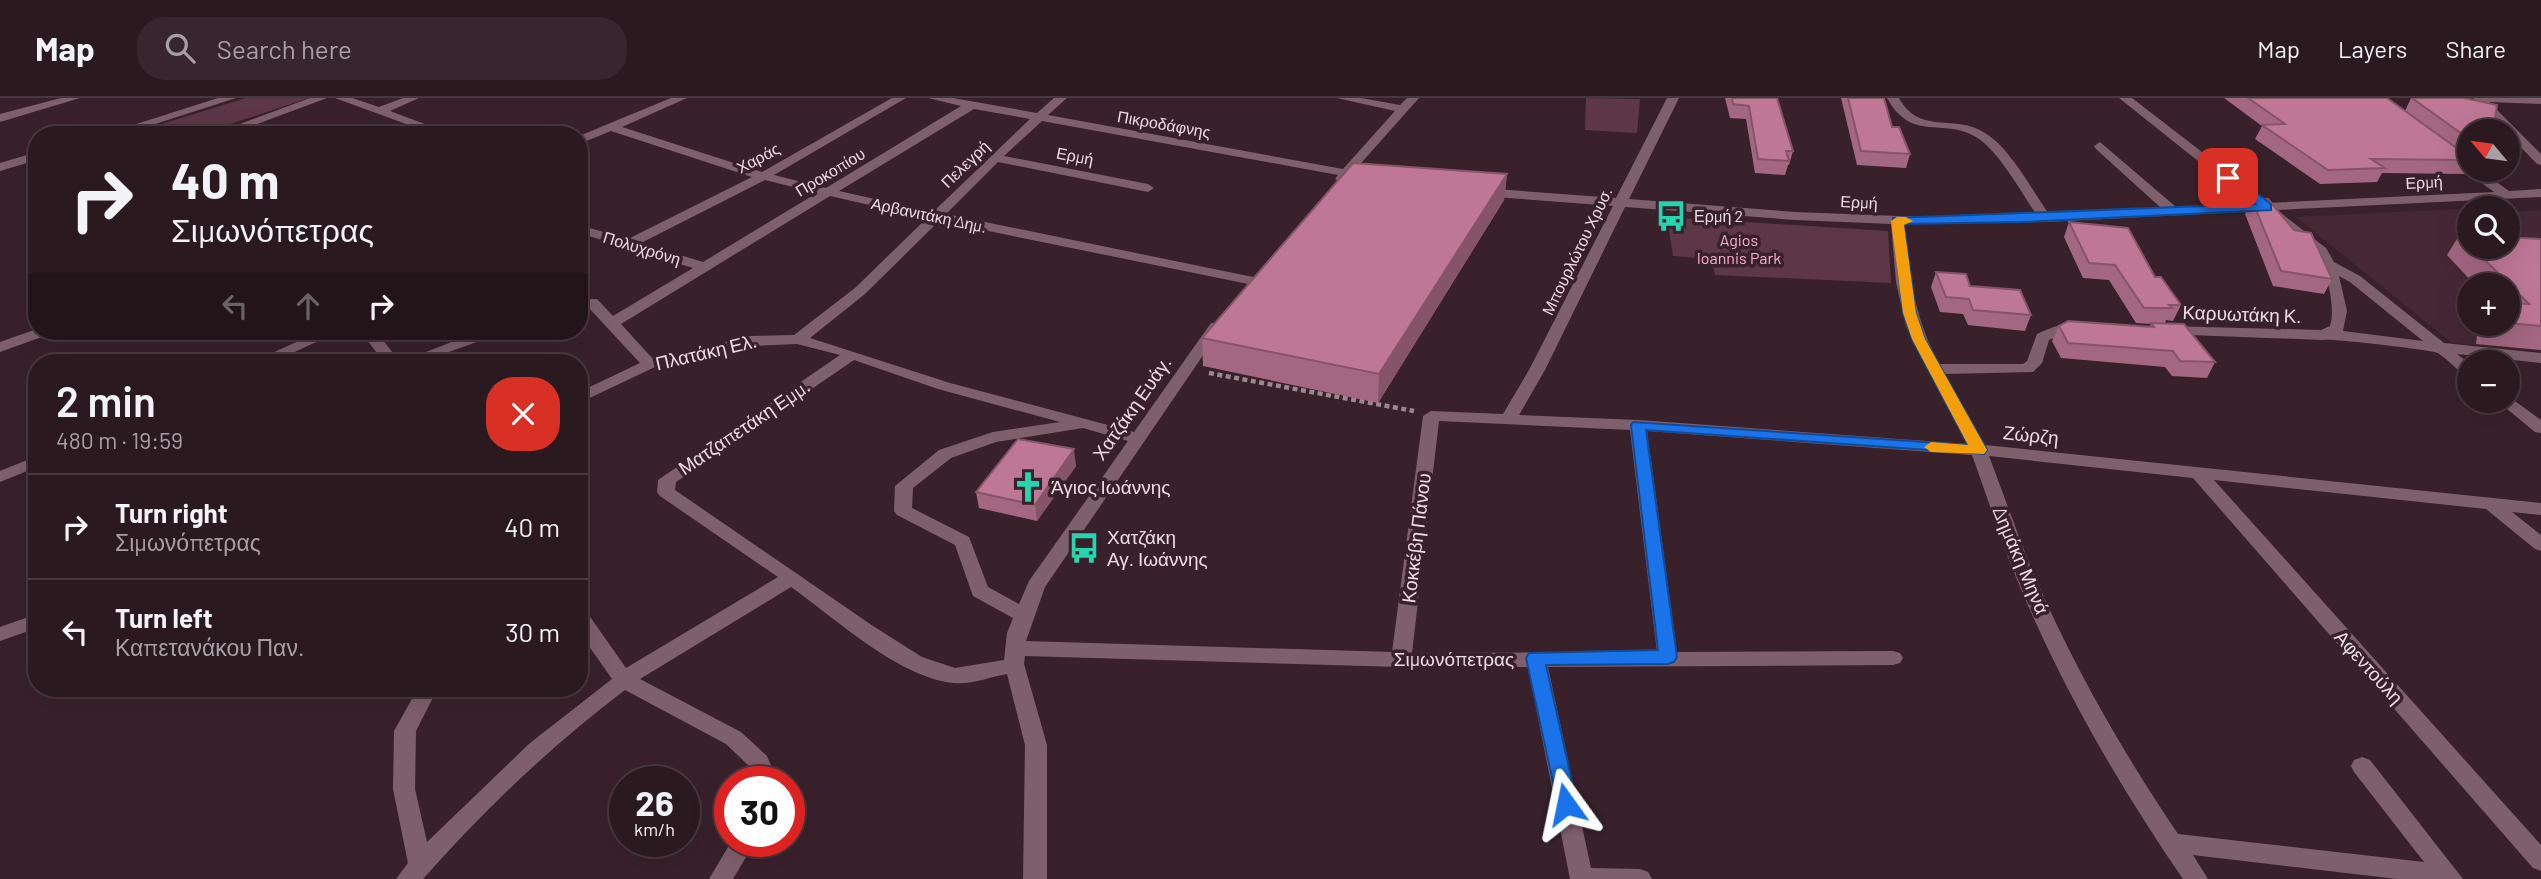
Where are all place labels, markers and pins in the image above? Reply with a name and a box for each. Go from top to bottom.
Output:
pin [2198,148,2258,208]
bus stop icon: Ερμή 2 [1654,199,1688,233]
place label: Ερμή 2 [1694,206,1743,225]
church icon: Άγιος Ιωάννης [1011,470,1045,504]
place label: Άγιος Ιωάννης [1051,475,1170,498]
place label: Χατζάκη Αγ. Ιωάννης [1107,525,1208,570]
bus stop icon: Χατζάκη Αγ. Ιωάννης [1067,531,1101,565]

